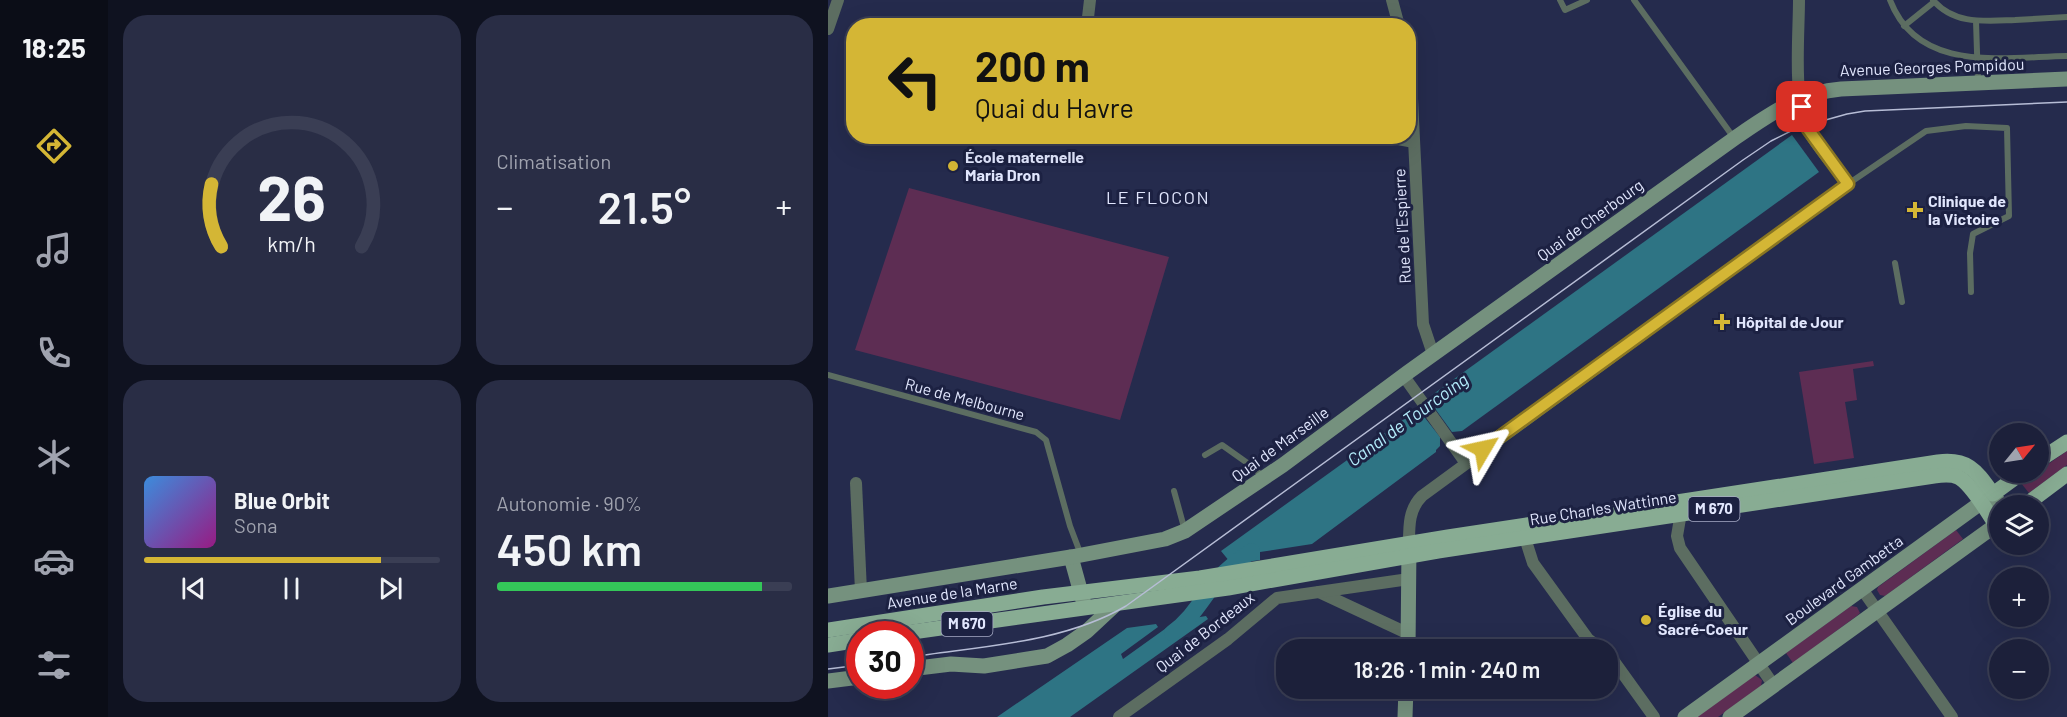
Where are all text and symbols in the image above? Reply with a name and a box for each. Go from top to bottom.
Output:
text: 18:25 [22,31,86,63]
text: 200 m [975,40,1090,90]
icon: left [876,42,954,120]
street label: Avenue Georges Pompidou [1839,54,2025,79]
pin [1776,81,1827,132]
icon: arrive [1785,90,1818,123]
text: Quai du Havre [975,91,1134,123]
icon: directions [33,125,75,167]
place label: École maternelle Maria Dron [965,147,1084,184]
text: Climatisation [497,149,611,173]
text: 26 [258,159,326,233]
marker: École maternelle Maria Dron [946,159,960,173]
street label: Rue de l'Espierre [1389,168,1414,284]
street label: Quai de Cherbourg [1533,175,1646,264]
text: 21.5° [598,179,691,233]
text: − [497,186,513,226]
text: + [775,186,792,226]
district label: LE FLOCON [1106,186,1210,208]
place label: Clinique de la Victoire [1928,191,2006,228]
marker: Clinique de la Victoire [1906,201,1924,219]
icon: music [33,229,75,271]
text: km/h [267,231,316,256]
place label: Hôpital de Jour [1736,312,1844,331]
marker: Hôpital de Jour [1713,313,1731,331]
icon: phone [33,332,75,374]
water label: Canal de Tourcoing [1343,368,1472,470]
street label: Rue de Melbourne [903,373,1027,424]
street label: Quai de Marseille [1227,402,1332,485]
position arrow [1451,417,1515,481]
north arrow [1989,423,2049,483]
map controls [1989,423,2049,699]
icon: climate [33,436,75,478]
text: Blue Orbit [234,487,330,513]
street label: Rue Charles Wattinne [1528,487,1678,528]
text: Autonomie · 90% [497,491,642,515]
button: layers [1989,495,2049,555]
road number: M 670 [1688,497,1740,521]
text: Sona [234,513,278,537]
text: 450 km [497,521,642,575]
street label: Boulevard Gambetta [1781,531,1906,629]
icon: car [33,540,75,582]
button: + [1989,567,2049,627]
icon: previous [177,572,210,605]
icon: pause [275,572,308,605]
icon: next [374,572,407,605]
street label: Avenue de la Marne [885,573,1019,612]
street label: Quai de Bordeaux [1152,587,1258,676]
place label: Église du Sacré-Coeur [1658,601,1748,638]
road number: M 670 [942,612,992,636]
marker: Église du Sacré-Coeur [1639,613,1653,627]
speed limit sign: 30 [846,621,924,699]
button: − [1989,639,2049,699]
icon: filters [33,644,75,686]
text: 18:26 · 1 min · 240 m [1354,656,1540,682]

